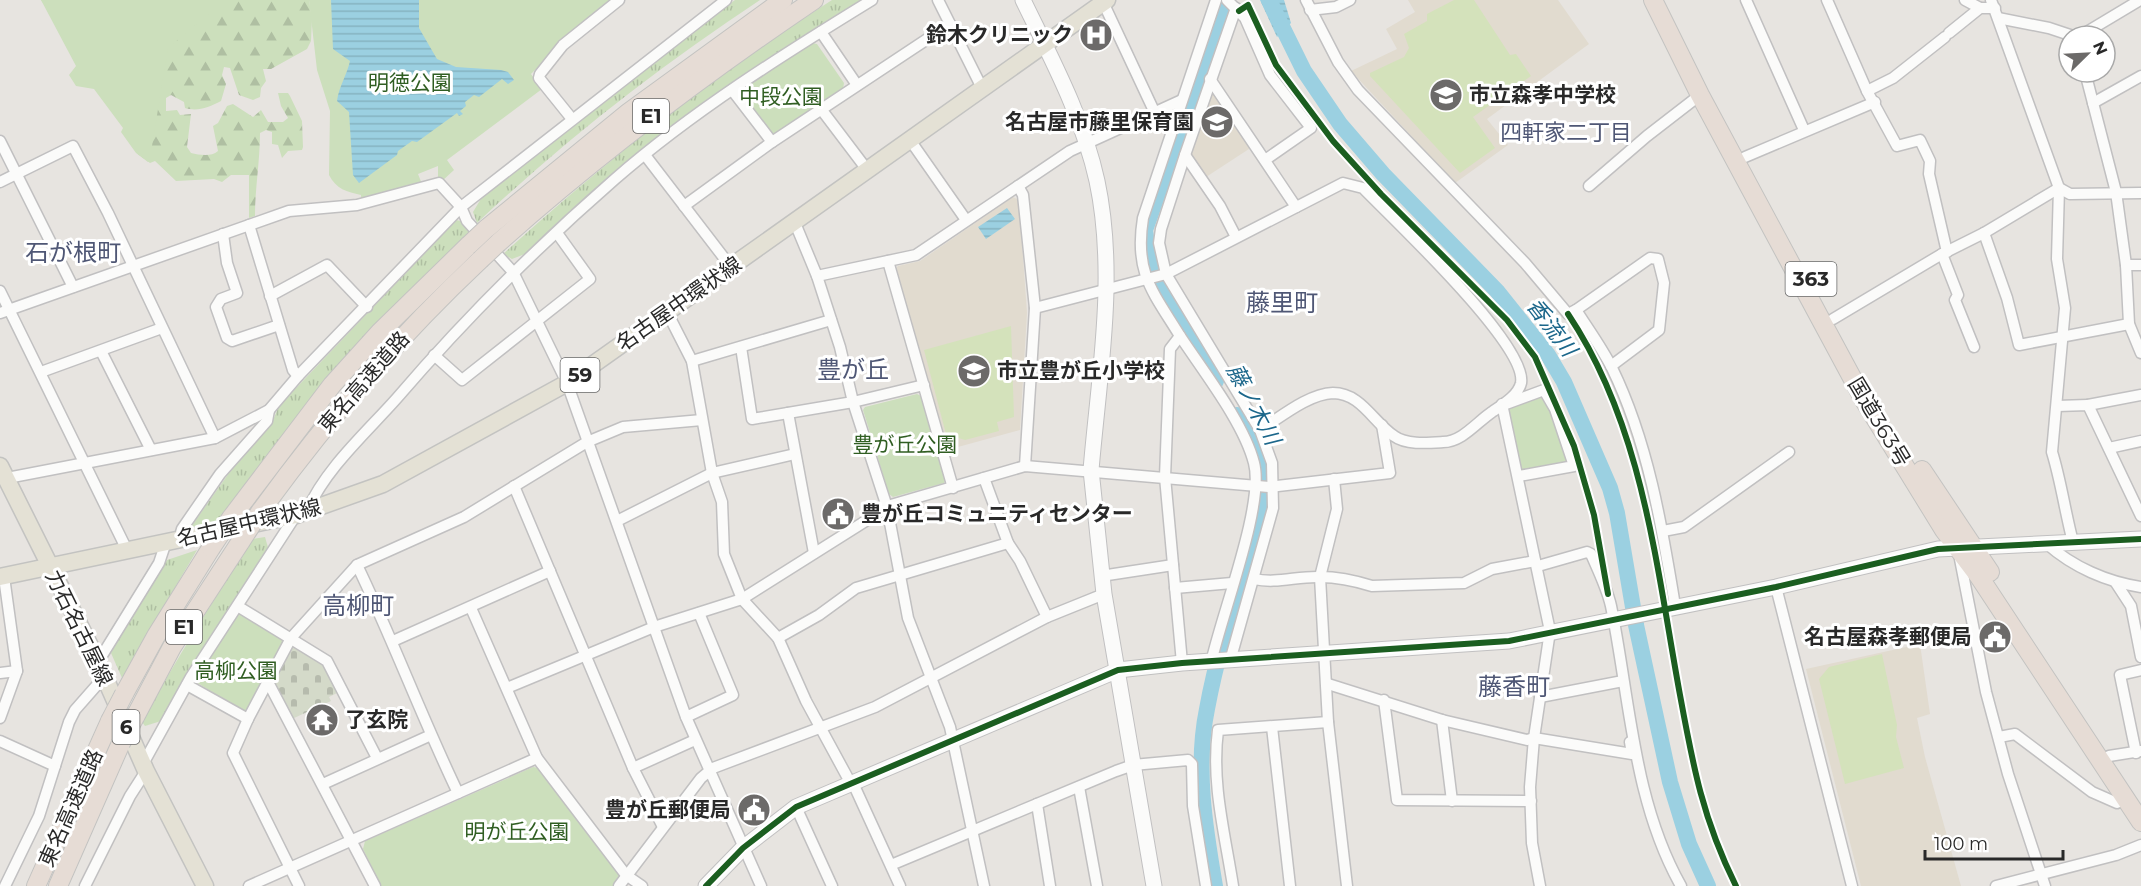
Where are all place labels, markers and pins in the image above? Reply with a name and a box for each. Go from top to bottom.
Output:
hospital icon: 鈴木クリニック [1078,17,1114,53]
place label: 鈴木クリニック [926,22,1073,47]
school or university icon: 市立森孝中学校 [1428,77,1464,113]
place label: 市立森孝中学校 [1469,82,1616,107]
school or university icon: 名古屋市藤里保育園 [1199,104,1235,140]
place label: 名古屋市藤里保育園 [1005,109,1194,134]
school or university icon: 市立豊が丘小学校 [956,353,992,389]
place label: 市立豊が丘小学校 [997,358,1165,383]
public building icon: 豊が丘コミュニティセンター [820,496,856,532]
place label: 豊が丘コミュニティセンター [861,501,1133,526]
public building icon: 名古屋森孝郵便局 [1977,619,2013,655]
place label: 名古屋森孝郵便局 [1804,624,1972,649]
temple icon: 了玄院 [304,702,340,738]
place label: 了玄院 [345,707,408,732]
public building icon: 豊が丘郵便局 [736,792,772,828]
place label: 豊が丘郵便局 [605,797,731,822]

